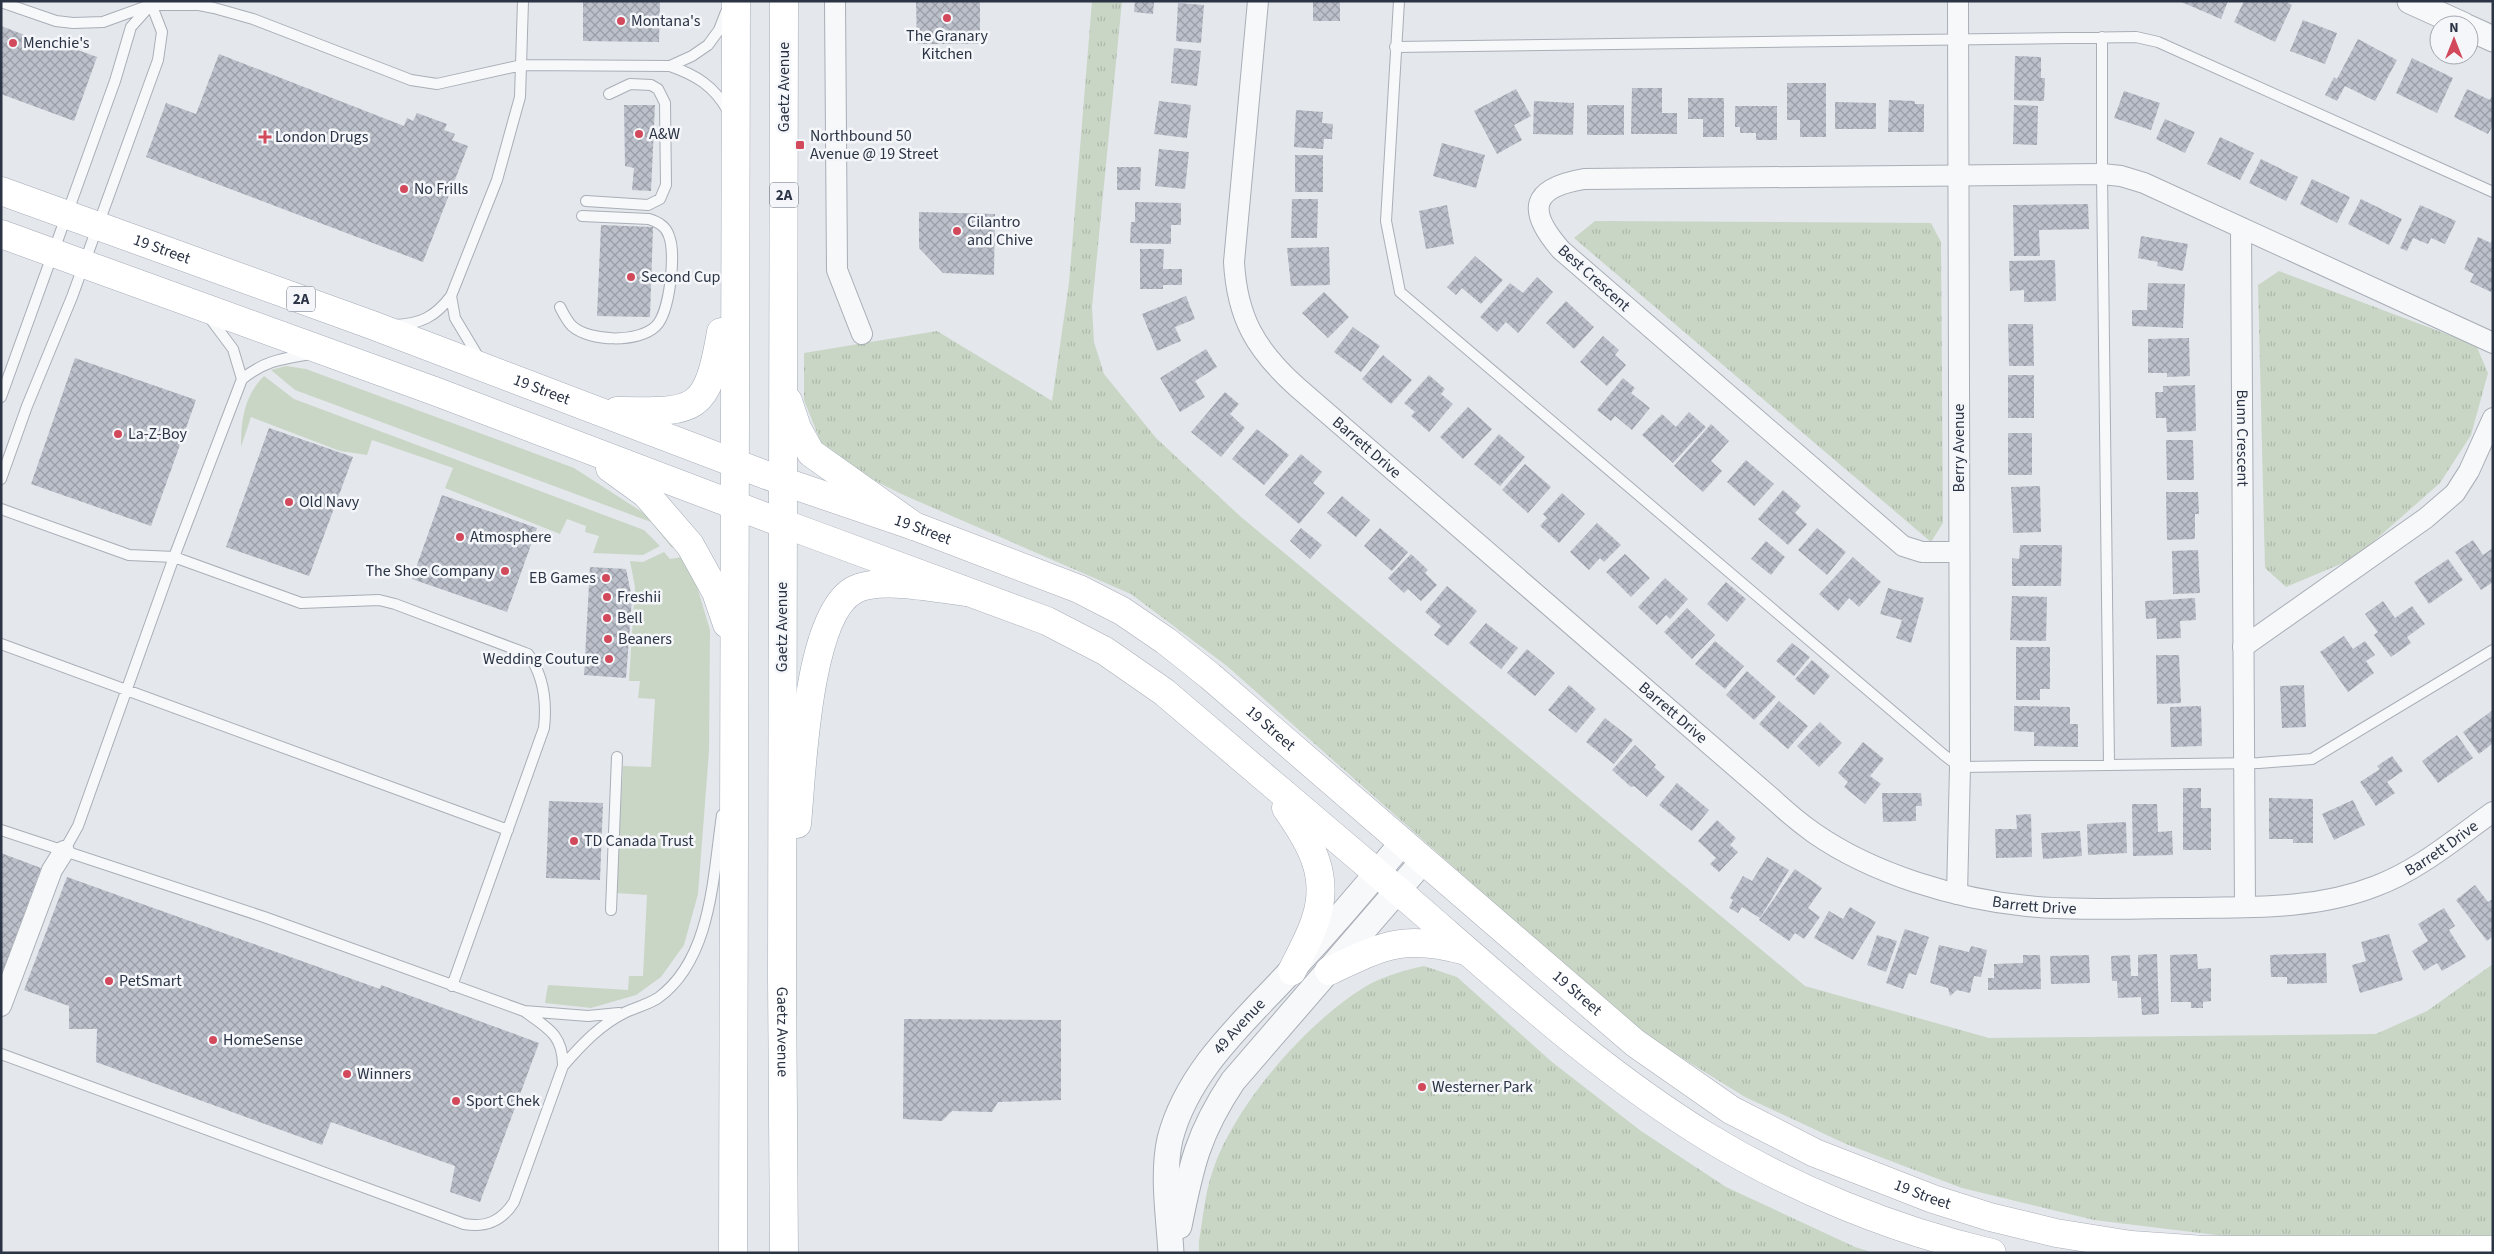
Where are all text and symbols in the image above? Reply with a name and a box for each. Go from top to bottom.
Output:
place label: Montana's [631,10,701,32]
marker: The Granary Kitchen [941,12,953,24]
marker: Montana's [615,15,627,27]
north arrow [2429,15,2479,65]
text: N [2449,18,2459,38]
place label: The Granary Kitchen [906,25,988,65]
place label: Menchie's [23,32,90,54]
marker: Menchie's [7,37,19,49]
street label: Gaetz Avenue [773,42,795,132]
place label: A&W [649,123,680,145]
place label: Northbound 50 Avenue @ 19 Street [810,125,939,165]
place label: London Drugs [275,126,369,148]
marker: A&W [633,128,645,140]
marker: London Drugs [259,131,271,143]
marker: Northbound 50 Avenue @ 19 Street [794,139,806,151]
place label: No Frills [414,178,468,200]
road number: 2A [770,182,798,208]
marker: No Frills [398,183,410,195]
place label: Cilantro and Chive [967,211,1033,251]
marker: Cilantro and Chive [951,225,963,237]
street label: 19 Street [130,229,194,270]
street label: Best Crescent [1553,240,1635,317]
place label: Second Cup [641,266,721,288]
marker: Second Cup [625,271,637,283]
road number: 2A [287,286,315,312]
street label: 19 Street [510,369,574,411]
street label: Bunn Crescent [2231,389,2254,487]
street label: Berry Avenue [1948,404,1970,492]
street label: Barrett Drive [1328,411,1406,484]
place label: La-Z-Boy [128,423,188,445]
marker: La-Z-Boy [112,428,124,440]
place label: Old Navy [299,491,360,513]
marker: Old Navy [283,496,295,508]
street label: 19 Street [891,509,955,550]
place label: Atmosphere [470,526,551,548]
marker: Atmosphere [454,531,466,543]
place label: The Shoe Company [366,560,496,582]
marker: The Shoe Company [499,565,511,577]
place label: EB Games [529,567,596,589]
marker: EB Games [600,572,612,584]
street label: Gaetz Avenue [771,582,793,672]
place label: Freshii [617,586,661,608]
marker: Freshii [601,591,613,603]
place label: Bell [617,607,643,629]
marker: Bell [601,612,613,624]
place label: Beaners [618,628,672,650]
marker: Beaners [602,633,614,645]
place label: Wedding Couture [483,648,599,670]
marker: Wedding Couture [603,653,615,665]
street label: Barrett Drive [1634,677,1712,749]
street label: 19 Street [1241,701,1301,756]
street label: Barrett Drive [2401,815,2483,881]
place label: TD Canada Trust [584,830,694,852]
marker: TD Canada Trust [568,835,580,847]
street label: Barrett Drive [1991,890,2077,920]
street label: 19 Street [1548,965,1607,1021]
place label: PetSmart [119,970,182,992]
marker: PetSmart [103,975,115,987]
street label: Gaetz Avenue [771,987,794,1077]
street label: 49 Avenue [1208,993,1270,1059]
place label: HomeSense [223,1029,303,1051]
marker: HomeSense [207,1034,219,1046]
place label: Winners [357,1063,411,1085]
marker: Winners [341,1068,353,1080]
place label: Westerner Park [1432,1076,1533,1098]
marker: Westerner Park [1416,1081,1428,1093]
place label: Sport Chek [466,1090,540,1112]
marker: Sport Chek [450,1095,462,1107]
street label: 19 Street [1891,1174,1954,1215]

